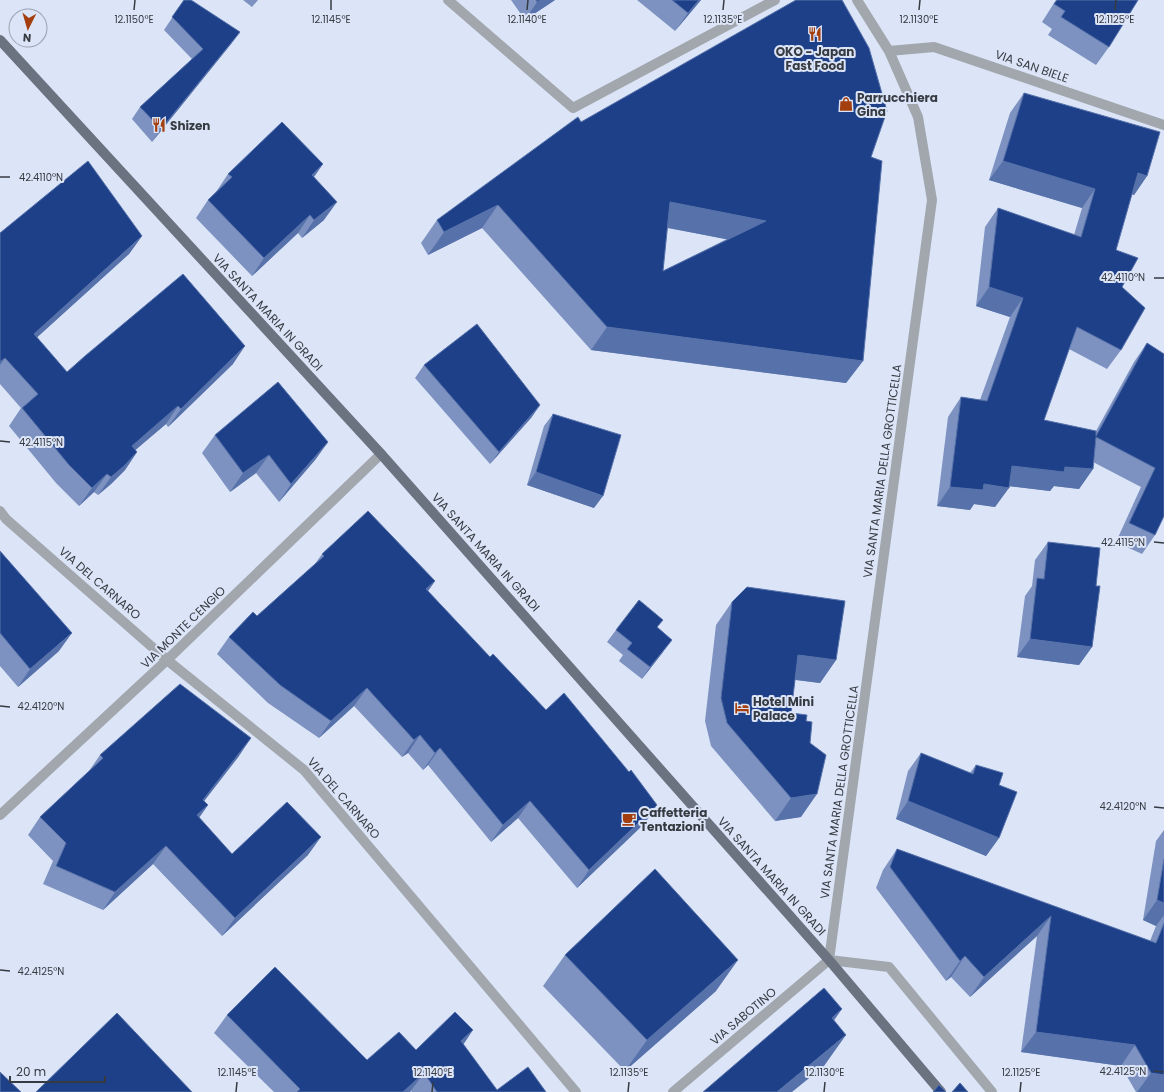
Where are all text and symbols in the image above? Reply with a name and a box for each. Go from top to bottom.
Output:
north arrow [8,8,48,48]
text: 12.1150°E [114,12,154,27]
text: 12.1145°E [311,12,351,27]
text: 12.1140°E [507,12,547,27]
text: 12.1135°E [704,12,742,27]
text: 12.1130°E [900,12,938,27]
text: 12.1125°E [1096,12,1134,27]
restaurant icon: OKO - Japan Fast Food [807,26,823,42]
text: N [22,30,32,46]
place label: OKO - Japan Fast Food [776,43,854,74]
street label: VIA SAN BIELE [993,45,1071,87]
place label: Parrucchiera Gina [857,89,938,120]
shop icon: Parrucchiera Gina [838,96,854,112]
restaurant icon: Shizen [151,117,167,133]
place label: Shizen [170,117,210,134]
text: 42.4110°N [19,170,63,185]
street label: VIA SANTA MARIA IN GRADI [209,250,327,374]
text: 42.4110°N [1101,270,1145,285]
street label: VIA SANTA MARIA DELLA GROTTICELLA [859,363,905,579]
text: 42.4115°N [19,435,63,450]
street label: VIA SANTA MARIA IN GRADI [428,489,544,615]
text: 42.4115°N [1101,535,1145,550]
street label: VIA DEL CARNARO [55,543,145,623]
street label: VIA MONTE CENGIO [137,582,229,672]
street label: VIA SANTA MARIA DELLA GROTTICELLA [816,684,862,900]
place label: Hotel Mini Palace [753,693,814,724]
text: 42.4120°N [18,699,64,714]
hotel icon: Hotel Mini Palace [734,700,750,716]
street label: VIA DEL CARNARO [304,753,384,843]
text: 42.4120°N [1100,799,1146,814]
place label: Caffetteria Tentazioni [640,804,707,835]
cafe icon: Caffetteria Tentazioni [621,811,637,827]
street label: VIA SANTA MARIA IN GRADI [714,813,830,939]
text: 42.4125°N [18,964,64,979]
street label: VIA SABOTINO [706,983,780,1049]
scale bar [10,1058,105,1084]
text: 20 m [16,1063,46,1080]
text: 42.4125°N [1100,1064,1146,1079]
text: 12.1145°E [217,1065,257,1080]
text: 12.1140°E [413,1065,453,1080]
text: 12.1135°E [610,1065,648,1080]
text: 12.1130°E [806,1065,844,1080]
text: 12.1125°E [1002,1065,1040,1080]

